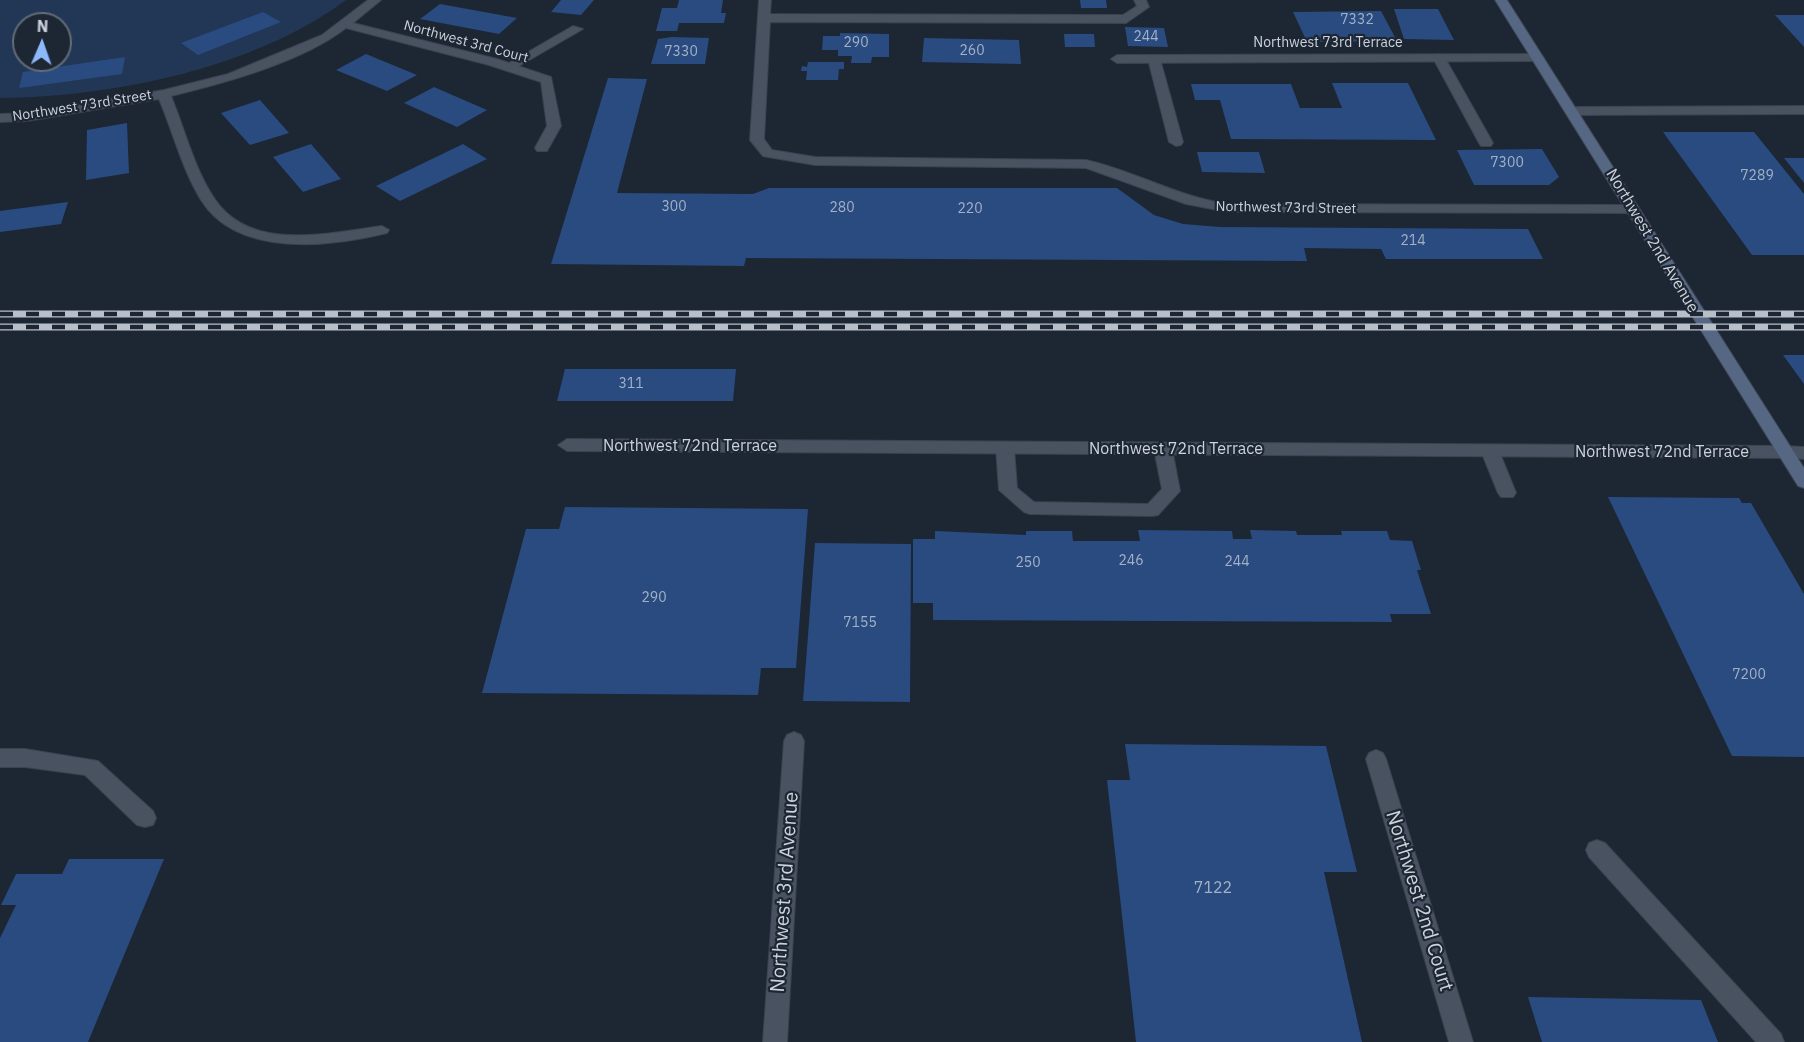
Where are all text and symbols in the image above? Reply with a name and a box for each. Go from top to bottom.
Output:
north arrow [12,12,72,72]
house number: 7332 [1340,12,1374,28]
text: N [36,16,49,36]
street label: Northwest 3rd Court [402,17,530,67]
house number: 244 [1133,29,1159,45]
house number: 290 [843,35,869,51]
street label: Northwest 73rd Terrace [1253,35,1403,51]
house number: 260 [959,43,985,59]
house number: 7330 [664,44,698,60]
street label: Northwest 73rd Street [11,87,153,125]
house number: 7300 [1490,155,1524,171]
street label: Northwest 2nd Avenue [1602,166,1702,316]
house number: 7289 [1740,168,1774,184]
street label: Northwest 73rd Street [1216,198,1356,218]
house number: 300 [661,199,687,215]
house number: 280 [829,200,855,216]
house number: 220 [957,201,983,217]
house number: 214 [1400,233,1426,249]
house number: 311 [618,376,644,392]
street label: Northwest 72nd Terrace [603,436,777,456]
street label: Northwest 72nd Terrace [1089,439,1263,459]
street label: Northwest 72nd Terrace [1575,442,1749,462]
house number: 246 [1118,553,1144,569]
house number: 244 [1224,554,1250,570]
house number: 250 [1015,555,1041,571]
house number: 290 [641,590,667,606]
house number: 7155 [843,615,877,631]
house number: 7200 [1732,667,1766,683]
street label: Northwest 3rd Avenue [766,791,804,993]
street label: Northwest 2nd Court [1380,808,1458,994]
house number: 7122 [1194,878,1232,898]

